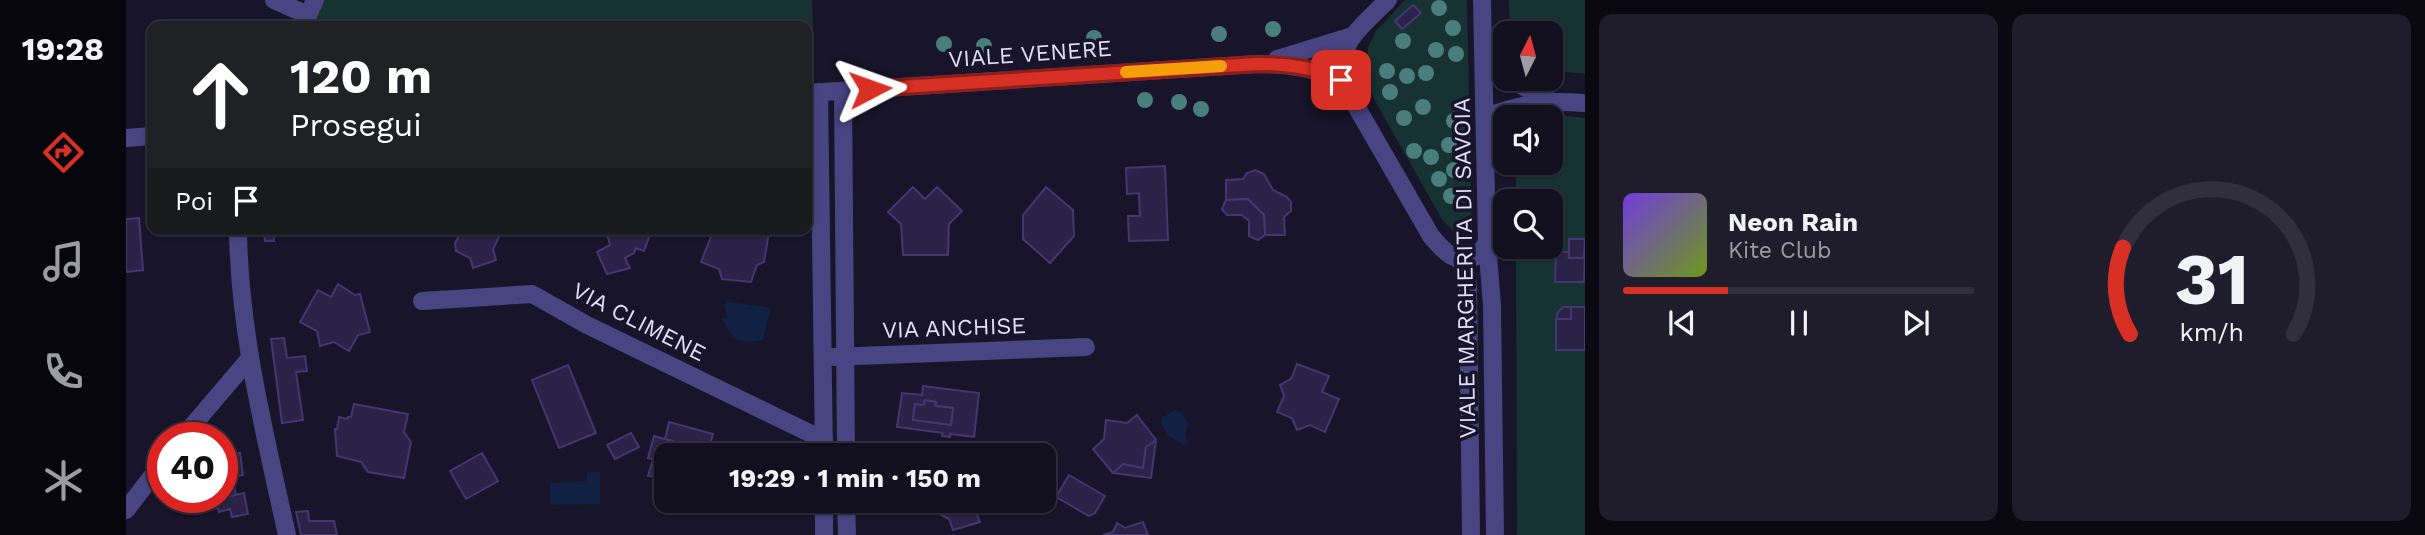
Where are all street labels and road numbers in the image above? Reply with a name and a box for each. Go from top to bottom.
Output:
street label: VIALE VENERE [948,35,1112,73]
street label: VIALE MARGHERITA DI SAVOIA [1449,97,1481,439]
street label: VIA CLIMENE [568,277,710,367]
street label: VIA ANCHISE [882,312,1026,344]

